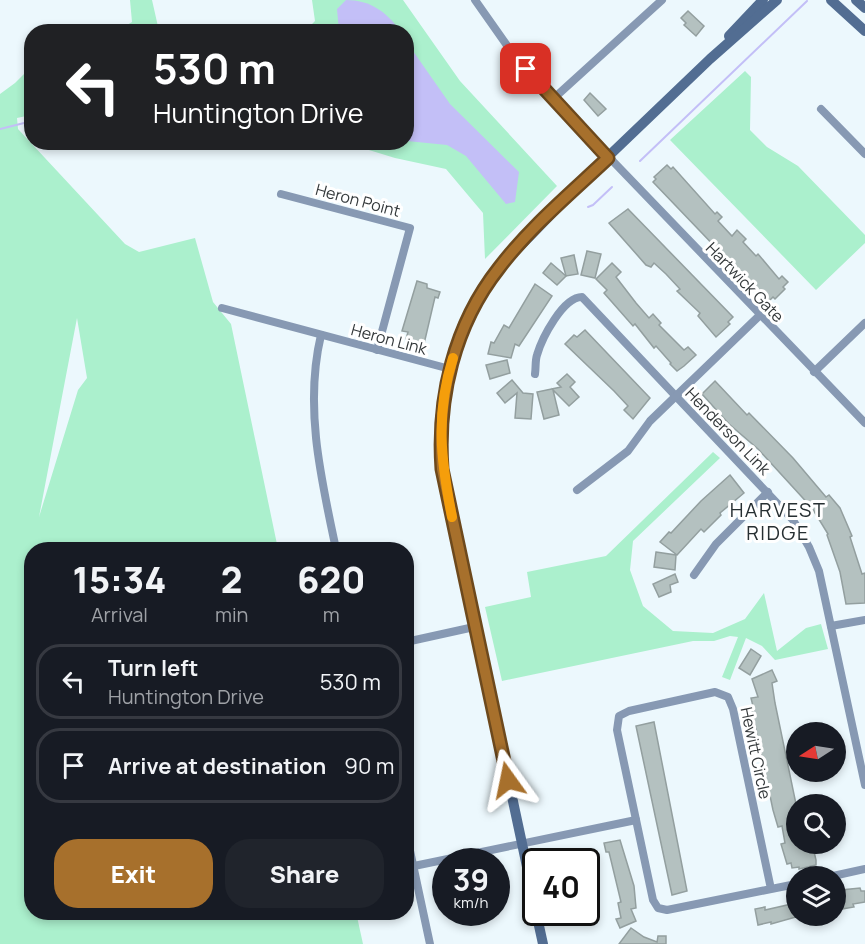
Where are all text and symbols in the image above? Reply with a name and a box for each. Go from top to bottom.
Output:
text: 530 m [153,39,276,97]
pin [500,43,551,94]
icon: left [54,48,132,126]
icon: arrive [509,52,542,85]
text: Huntington Drive [153,94,364,131]
street label: Heron Point [313,178,403,222]
street label: Hartwick Gate [701,237,789,327]
street label: Heron Link [349,318,430,360]
street label: Henderson Link [681,382,776,480]
district label: HARVEST RIDGE [730,496,826,546]
text: 15:34 [73,555,166,604]
text: 2 [221,555,243,604]
text: 620 [297,555,365,604]
text: Arrival [91,601,148,628]
text: min [215,601,248,628]
text: m [323,601,340,628]
text: Turn left [108,653,198,683]
icon: left [57,665,90,698]
text: 530 m [320,667,381,697]
text: Huntington Drive [108,683,264,710]
street label: Hewitt Circle [736,705,776,801]
north arrow [786,722,846,782]
map controls [786,722,846,926]
position arrow [476,748,540,812]
icon: arrive [57,749,90,782]
text: Arrive at destination [108,751,326,781]
text: 90 m [344,751,395,781]
button: search [786,794,846,854]
button: Exit [54,839,213,908]
button: Share [225,839,384,908]
speed limit sign: 40 [522,848,600,926]
text: 39 [453,859,489,900]
button: layers [786,866,846,926]
text: km/h [454,892,488,913]

